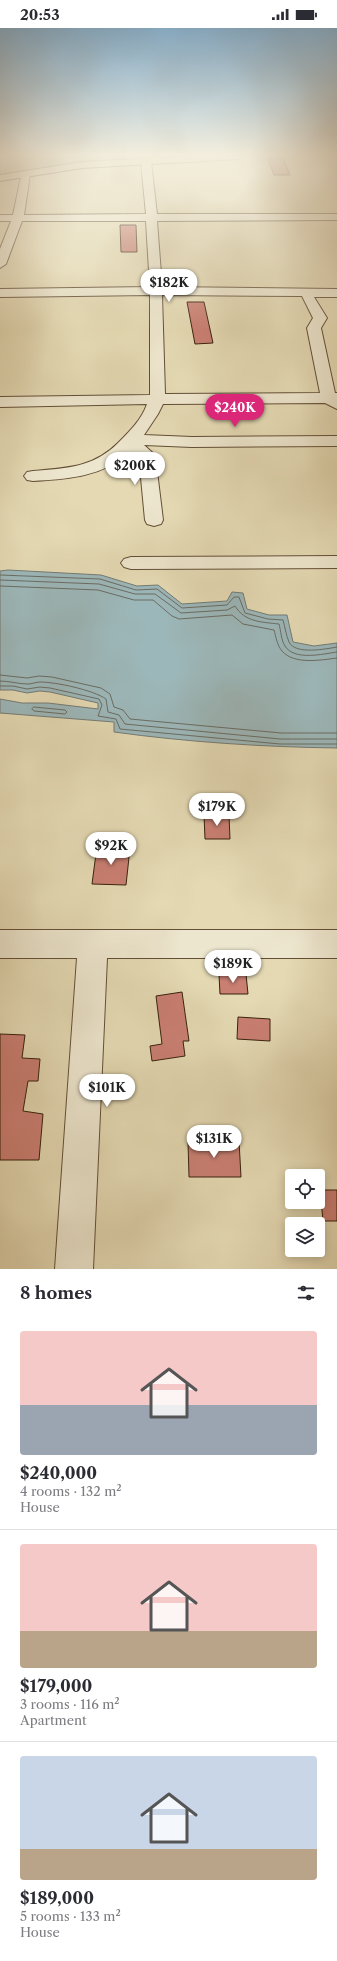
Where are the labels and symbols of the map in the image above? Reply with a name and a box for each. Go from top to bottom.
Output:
pin: $182K [141,269,197,303]
pin: $240K [207,394,263,428]
pin: $200K [107,452,163,486]
pin: $179K [189,793,245,827]
pin: $92K [87,832,135,866]
pin: $189K [205,950,261,984]
pin: $101K [79,1074,135,1108]
pin: $131K [186,1125,242,1159]

